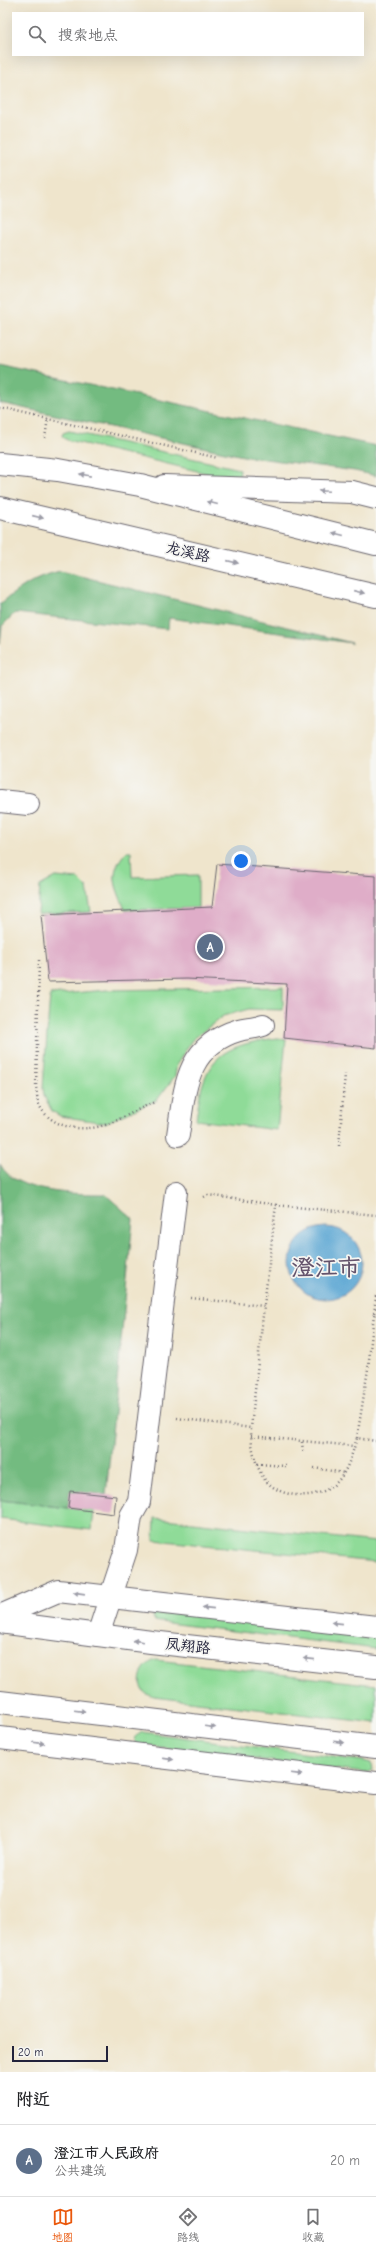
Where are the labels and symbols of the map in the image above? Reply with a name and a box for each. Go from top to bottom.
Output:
one-way arrow [79,471,91,477]
one-way arrow [317,488,330,494]
one-way arrow [206,500,218,506]
one-way arrow [32,514,44,520]
one-way arrow [332,531,344,537]
street label: 龙溪路 [164,538,212,566]
one-way arrow [227,560,239,566]
one-way arrow [353,589,366,595]
your location [231,851,251,871]
pin: A [197,932,223,962]
district label: 澄江市 [292,1254,361,1281]
one-way arrow [73,1590,85,1597]
one-way arrow [202,1605,214,1612]
one-way arrow [331,1620,343,1626]
street label: 凤翔路 [165,1635,211,1657]
one-way arrow [132,1637,144,1644]
one-way arrow [303,1656,315,1663]
one-way arrow [74,1708,86,1714]
one-way arrow [203,1724,216,1730]
one-way arrow [333,1739,345,1746]
one-way arrow [33,1740,45,1746]
one-way arrow [162,1755,174,1762]
one-way arrow [291,1771,303,1777]
scale bar [12,2044,108,2063]

